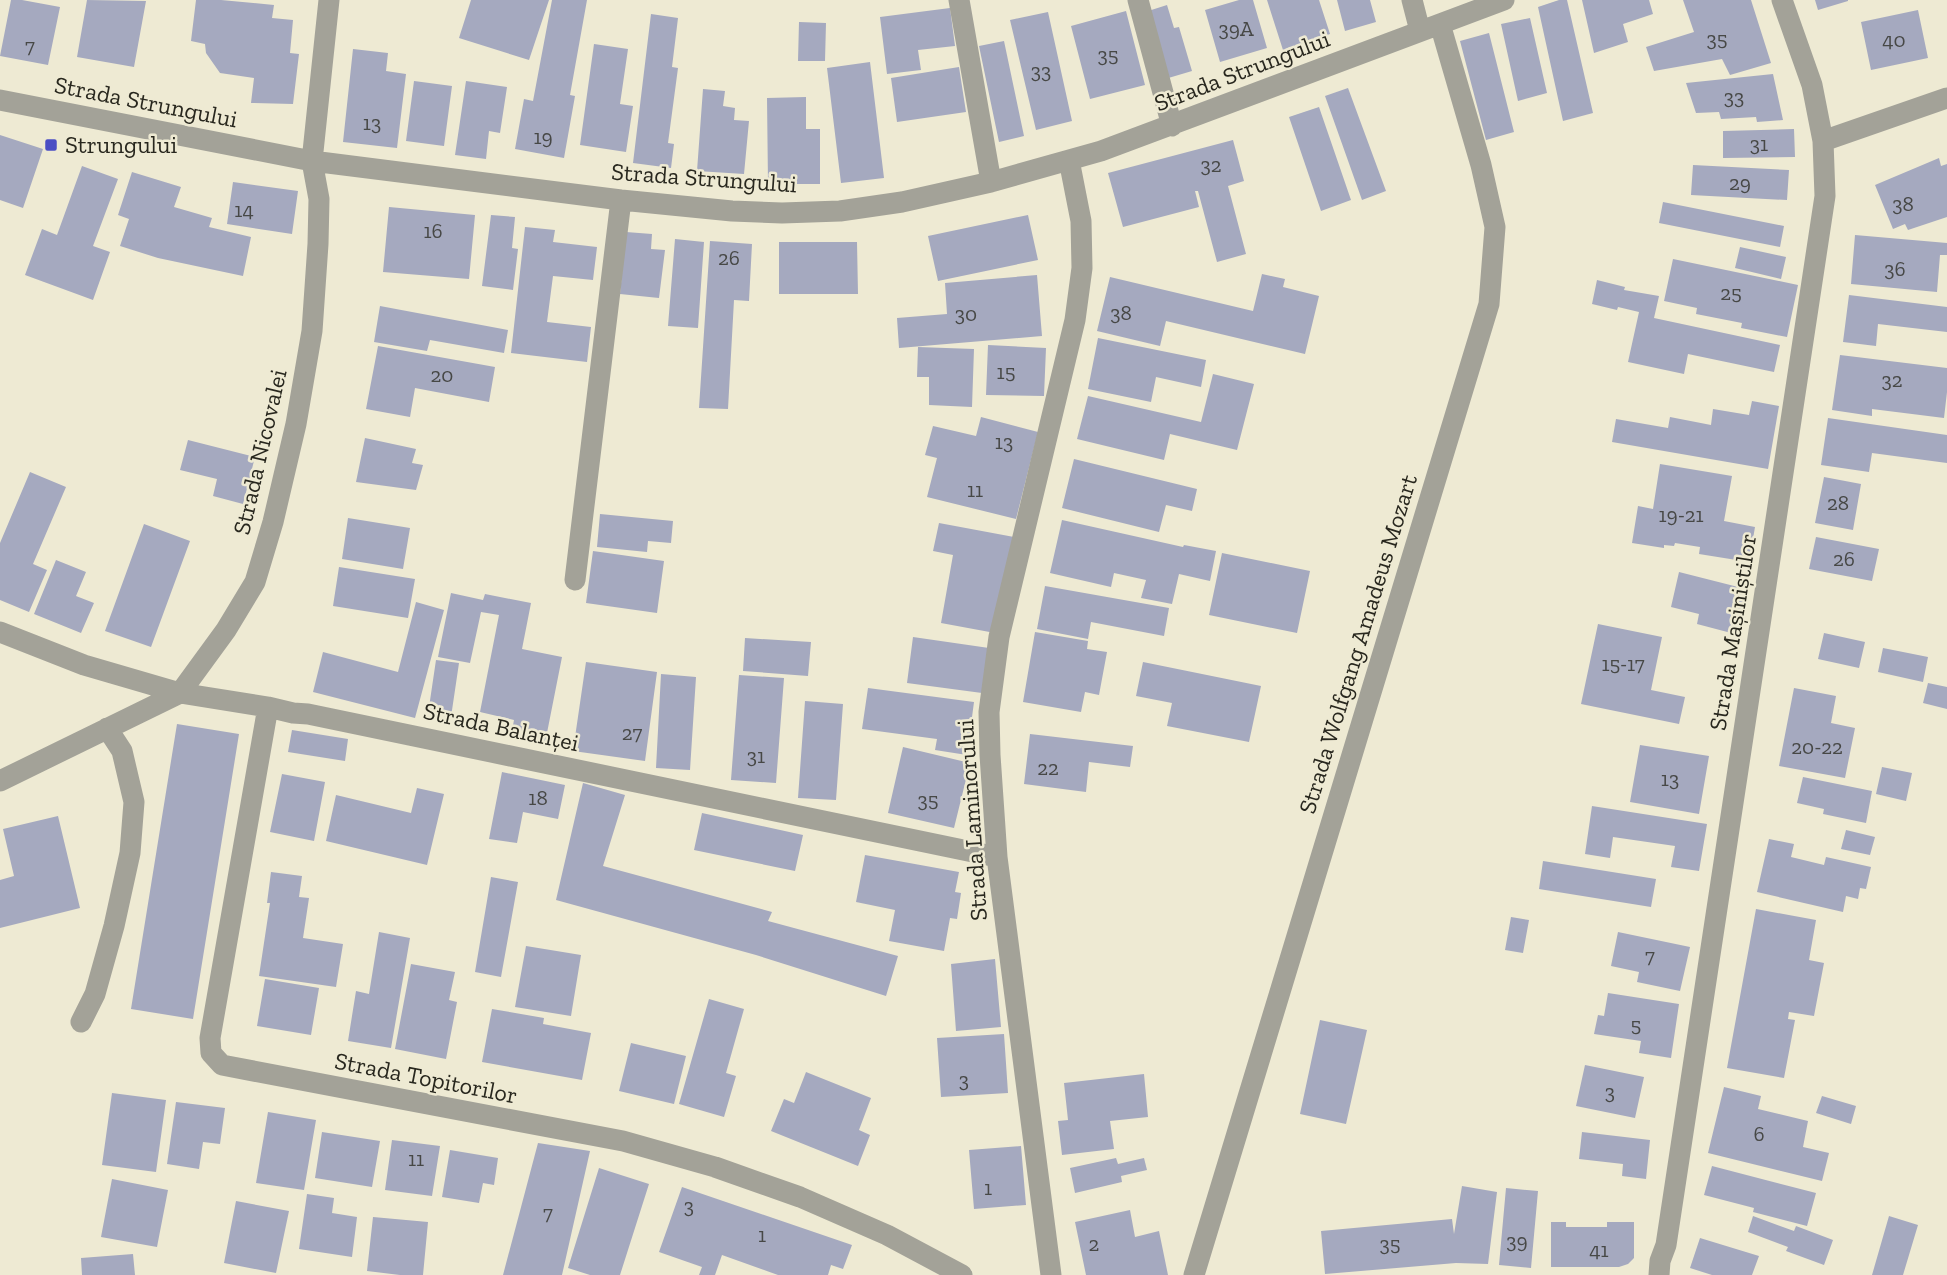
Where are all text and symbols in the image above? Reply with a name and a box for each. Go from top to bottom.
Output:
house number: 39A [1218,16,1254,41]
street label: Strada Strungului [1150,24,1334,117]
house number: 35 [1706,26,1728,51]
house number: 40 [1882,27,1906,52]
house number: 7 [25,33,35,58]
house number: 35 [1097,42,1119,67]
house number: 33 [1031,58,1051,83]
street label: Strada Strungului [52,70,240,134]
house number: 33 [1724,84,1744,109]
house number: 13 [363,110,381,135]
house number: 19 [533,124,553,149]
place label: Strungului [65,130,177,159]
house number: 31 [1750,131,1768,156]
marker: Strungului [43,137,59,153]
house number: 32 [1200,152,1222,177]
street label: Strada Strungului [610,157,798,198]
house number: 29 [1729,170,1751,195]
house number: 38 [1892,191,1914,216]
house number: 14 [234,197,254,222]
house number: 16 [423,218,443,243]
house number: 26 [718,245,740,270]
house number: 36 [1884,256,1906,281]
house number: 25 [1720,280,1742,305]
house number: 38 [1110,300,1132,325]
house number: 30 [955,301,977,326]
house number: 15 [997,359,1015,384]
house number: 20 [431,362,453,387]
street label: Strada Nicovalei [226,366,293,537]
house number: 32 [1881,367,1903,392]
house number: 13 [995,429,1013,454]
street label: Strada Wolfgang Amadeus Mozart [1292,471,1423,817]
house number: 11 [967,477,983,502]
house number: 28 [1827,490,1849,515]
house number: 19-21 [1658,502,1704,527]
street label: Strada Mașiniștilor [1703,532,1762,732]
house number: 26 [1833,546,1855,571]
house number: 15-17 [1601,651,1645,676]
street label: Strada Balanței [421,696,582,757]
street label: Strada Laminorului [950,718,993,922]
house number: 27 [622,720,642,745]
house number: 20-22 [1791,734,1843,759]
house number: 31 [747,743,765,768]
house number: 22 [1037,755,1059,780]
house number: 13 [1661,766,1679,791]
house number: 18 [528,785,548,810]
house number: 35 [917,787,939,812]
house number: 7 [1645,943,1655,968]
house number: 5 [1631,1012,1641,1037]
street label: Strada Topitorilor [332,1046,520,1109]
house number: 3 [959,1067,969,1092]
house number: 3 [1605,1079,1615,1104]
house number: 6 [1753,1121,1765,1146]
house number: 11 [408,1146,424,1171]
house number: 1 [984,1175,992,1200]
house number: 3 [684,1193,694,1218]
house number: 7 [543,1200,553,1225]
house number: 1 [758,1222,766,1247]
house number: 39 [1506,1228,1528,1253]
house number: 2 [1089,1231,1099,1256]
house number: 35 [1379,1231,1401,1256]
house number: 41 [1589,1237,1609,1262]

